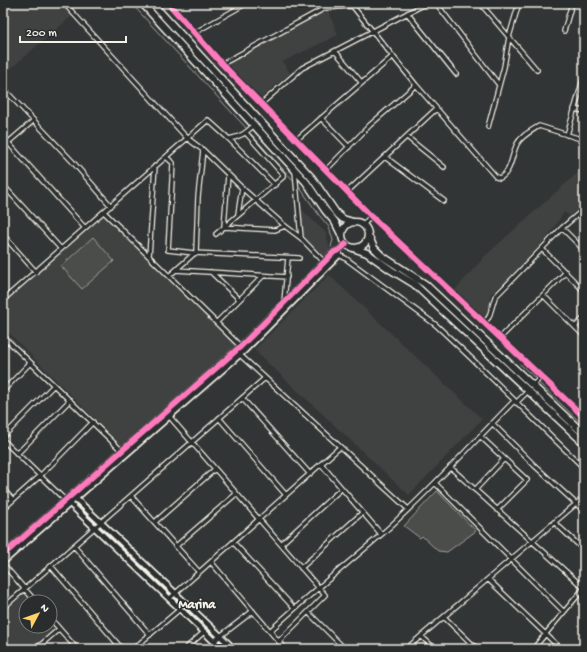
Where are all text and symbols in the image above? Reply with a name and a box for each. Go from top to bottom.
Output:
scale bar [20,18,126,44]
text: 200 m [26,27,57,41]
north arrow [18,594,58,634]
district label: Marina [178,598,216,613]
text: N [37,602,51,615]

